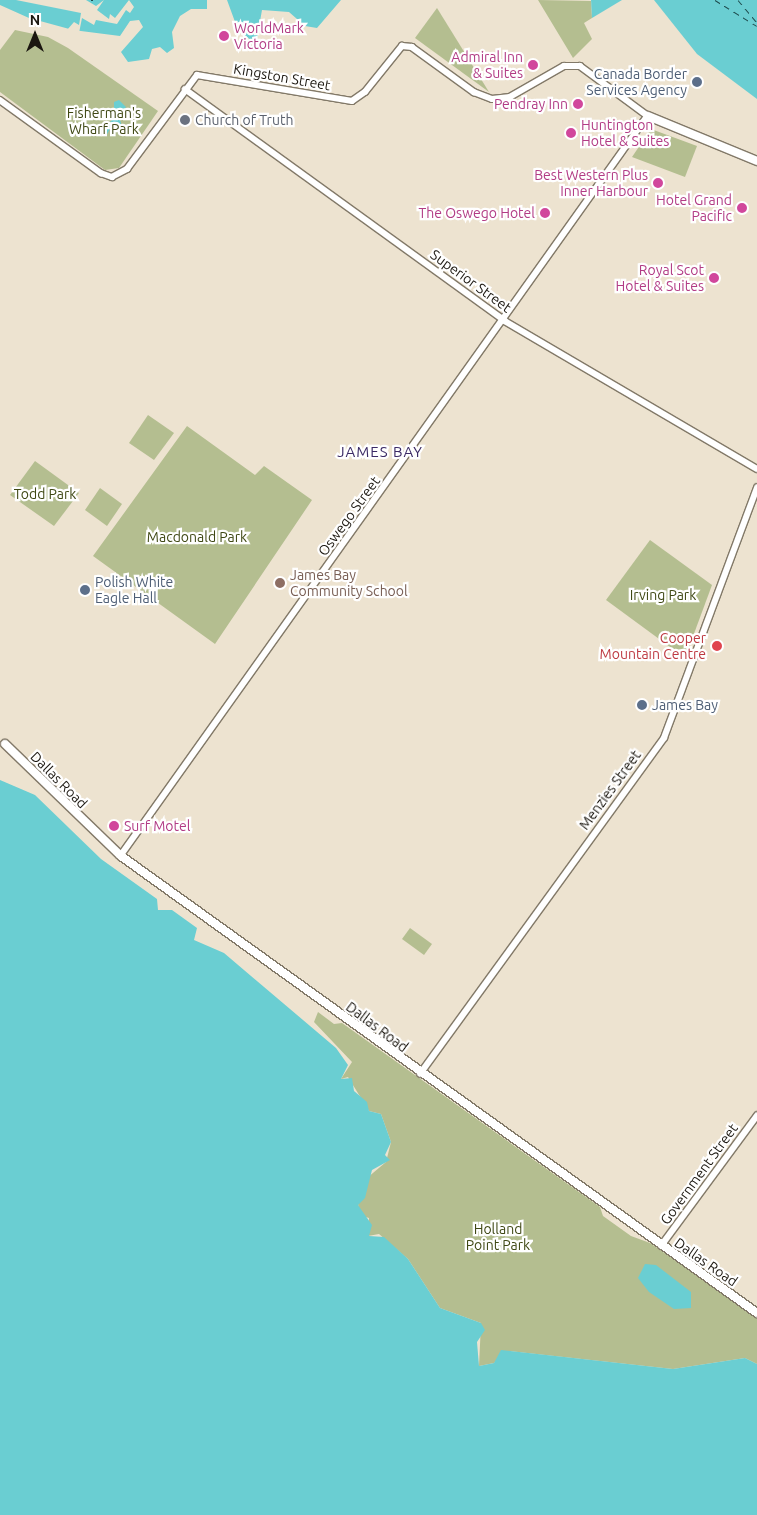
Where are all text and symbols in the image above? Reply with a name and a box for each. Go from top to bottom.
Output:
north arrow [10,10,60,60]
text: N [30,12,40,28]
place label: WorldMark Victoria [234,20,304,52]
marker: WorldMark Victoria [218,30,230,42]
place label: Admiral Inn & Suites [451,49,523,82]
marker: Admiral Inn & Suites [527,59,539,71]
street label: Kingston Street [232,60,332,94]
place label: Canada Border Services Agency [586,66,687,98]
marker: Canada Border Services Agency [691,76,703,88]
place label: Pendray Inn [494,96,568,112]
marker: Pendray Inn [572,98,584,110]
park label: Fisherman's Wharf Park [67,105,141,138]
place label: Church of Truth [195,112,293,128]
marker: Church of Truth [179,114,191,126]
place label: Huntington Hotel & Suites [581,117,669,150]
marker: Huntington Hotel & Suites [565,127,577,139]
place label: Best Western Plus Inner Harbour [534,167,648,200]
marker: Best Western Plus Inner Harbour [652,177,664,189]
place label: Hotel Grand Pacific [656,192,732,224]
marker: Hotel Grand Pacific [736,202,748,214]
place label: The Oswego Hotel [419,205,535,221]
marker: The Oswego Hotel [539,207,551,219]
street label: Superior Street [427,246,515,316]
place label: Royal Scot Hotel & Suites [616,262,704,294]
marker: Royal Scot Hotel & Suites [708,272,720,284]
district label: JAMES BAY [336,443,424,461]
street label: Oswego Street [315,473,383,559]
park label: Todd Park [14,486,76,502]
park label: Macdonald Park [147,529,247,545]
place label: James Bay Community School [290,567,408,600]
place label: Polish White Eagle Hall [95,574,173,606]
marker: James Bay Community School [274,577,286,589]
marker: Polish White Eagle Hall [79,584,91,596]
park label: Irving Park [630,587,696,603]
place label: Cooper Mountain Centre [600,630,706,662]
marker: Cooper Mountain Centre [710,639,724,653]
place label: James Bay [652,697,718,713]
marker: James Bay [636,699,648,711]
street label: Menzies Street [576,747,644,833]
street label: Dallas Road [27,748,91,812]
place label: Surf Motel [124,818,190,834]
marker: Surf Motel [108,820,120,832]
street label: Dallas Road [343,998,411,1056]
street label: Government Street [657,1120,741,1228]
park label: Holland Point Park [466,1221,530,1254]
street label: Dallas Road [671,1234,741,1290]

